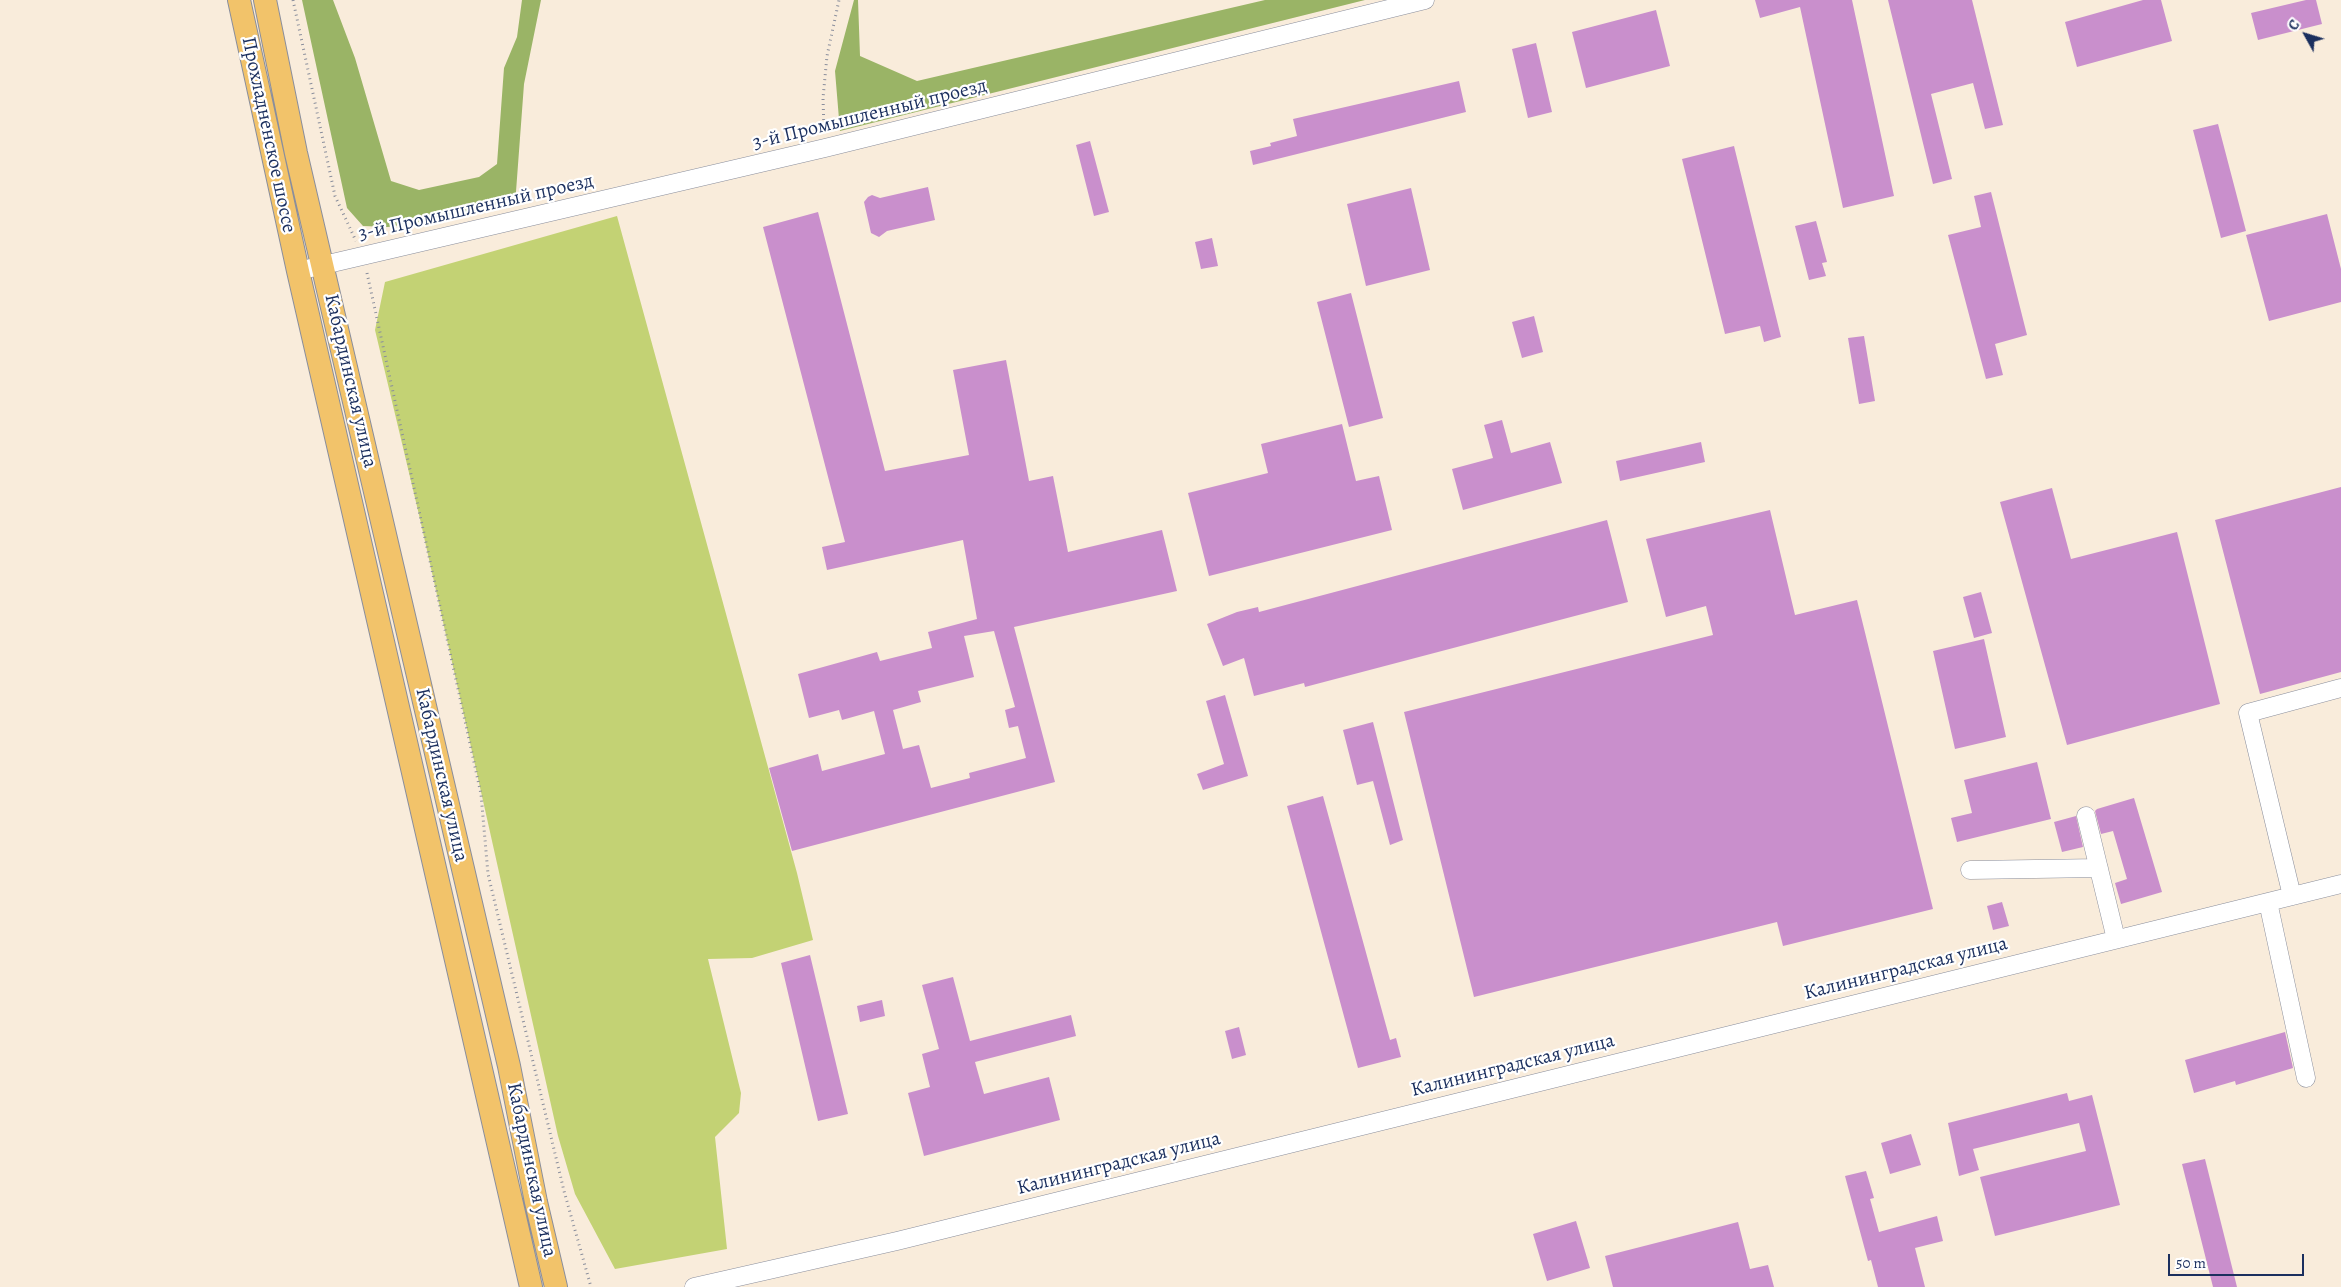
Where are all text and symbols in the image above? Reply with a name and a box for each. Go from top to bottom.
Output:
north arrow [2281,10,2331,60]
text: С [2284,16,2304,35]
street label: Прохладненское шоссе [235,35,301,235]
street label: 3-й Промышленный проезд [750,74,990,156]
street label: 3-й Промышленный проезд [356,169,596,247]
street label: Кабардинская улица [318,292,382,470]
street label: Кабардинская улица [409,686,473,864]
street label: Калининградская улица [1802,932,2010,1006]
street label: Калининградская улица [1409,1029,1617,1103]
street label: Кабардинская улица [501,1081,561,1259]
street label: Калининградская улица [1015,1127,1223,1201]
scale bar [2171,1244,2307,1276]
text: 50 m [2176,1253,2206,1273]

